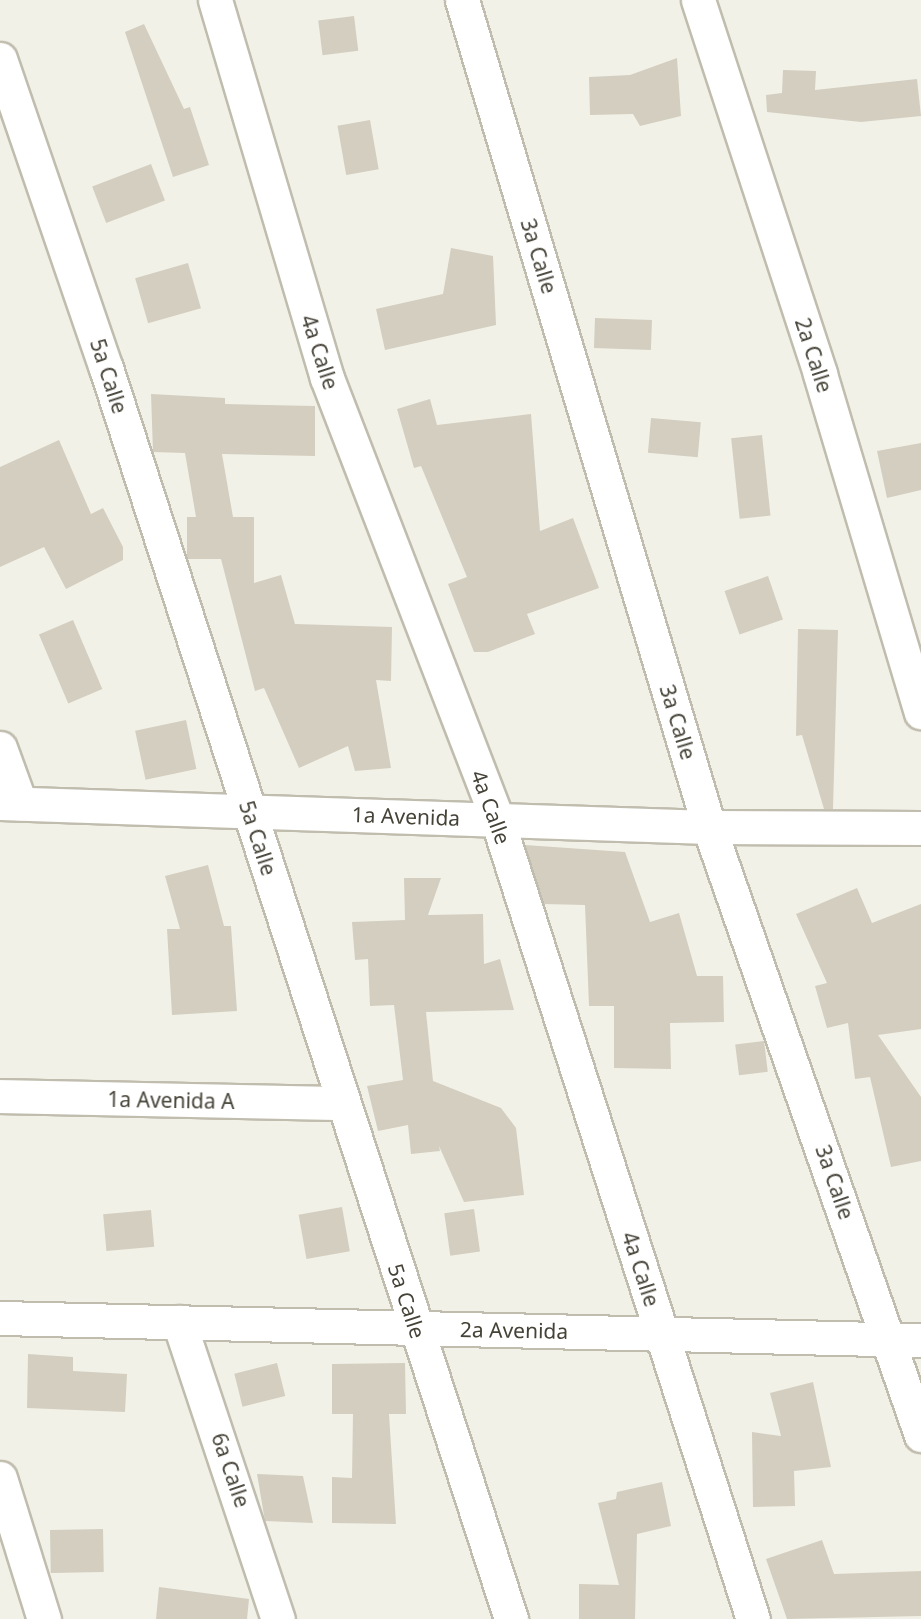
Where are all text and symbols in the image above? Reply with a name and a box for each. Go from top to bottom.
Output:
street label: 3a Calle [516,216,562,296]
street label: 4a Calle [296,311,344,393]
street label: 2a Calle [790,314,838,396]
street label: 5a Calle [85,335,133,417]
street label: 3a Calle [655,682,701,762]
street label: 4a Calle [466,767,516,847]
street label: 5a Calle [234,797,282,879]
street label: 1a Avenida [351,802,461,830]
street label: 1a Avenida A [107,1086,235,1114]
street label: 3a Calle [811,1142,859,1222]
street label: 4a Calle [617,1228,665,1310]
street label: 5a Calle [383,1260,431,1342]
street label: 2a Avenida [460,1316,568,1344]
street label: 6a Calle [207,1430,255,1510]

